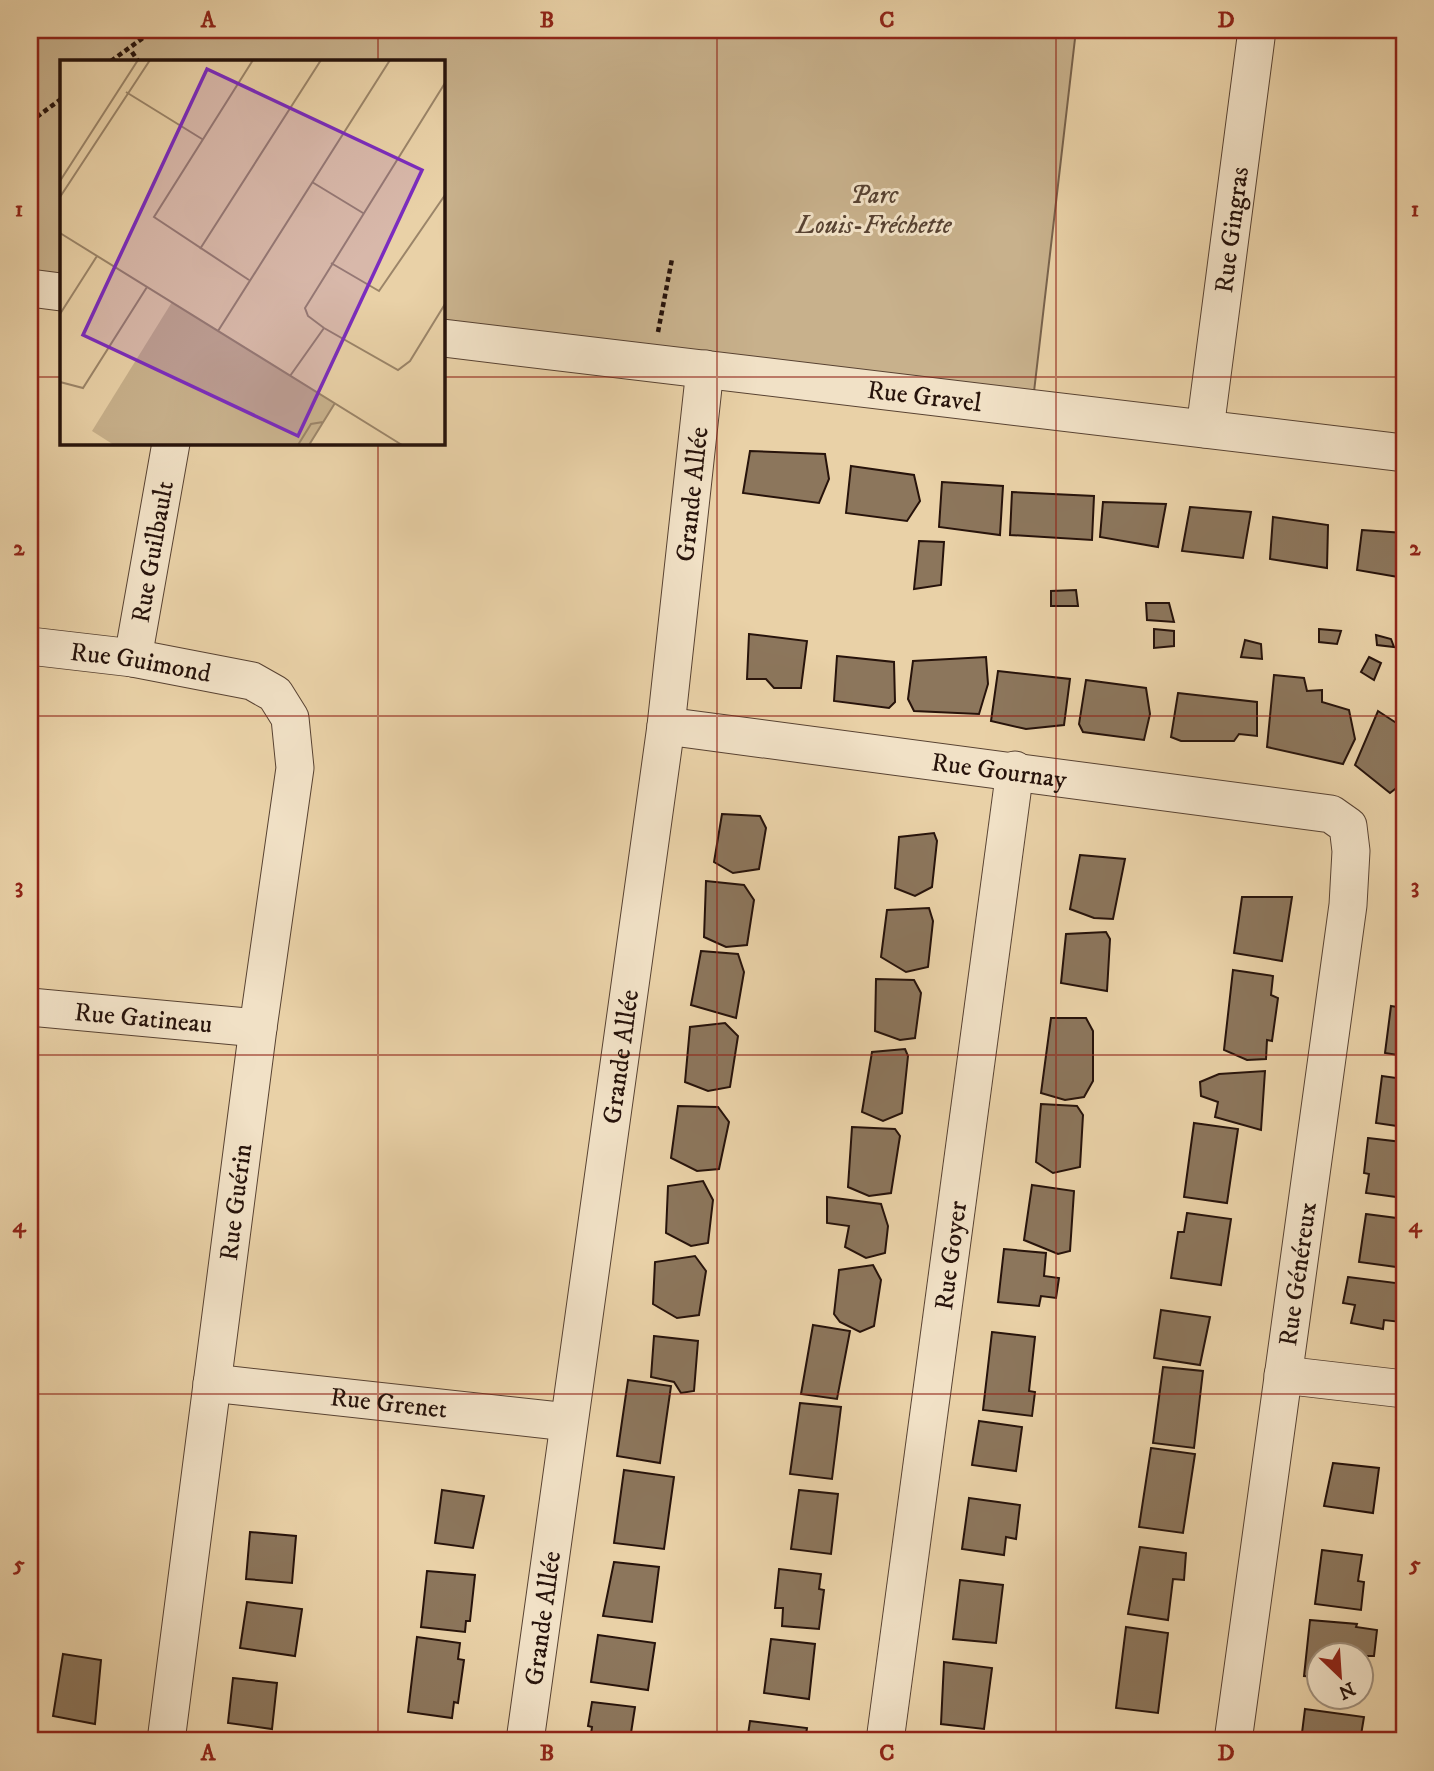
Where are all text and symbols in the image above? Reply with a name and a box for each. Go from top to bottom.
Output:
text: A [200,6,217,35]
text: B [540,6,554,35]
text: C [879,6,895,35]
text: D [1217,6,1235,35]
inset map [60,60,444,444]
street label: Rue Gingras [1208,165,1257,295]
park label: Parc Louis-Fréchette [794,179,953,242]
text: 1 [15,195,23,224]
text: 1 [1411,195,1419,224]
street label: Rue Gravel [865,374,984,420]
street label: Grande Allée [669,425,717,563]
street label: Rue Guilbault [125,478,182,625]
text: 2 [13,534,25,563]
text: 2 [1409,534,1421,563]
street label: Rue Guimond [69,636,214,691]
street label: Rue Gournay [929,746,1069,797]
text: 3 [15,872,23,901]
text: 3 [1411,872,1419,901]
street label: Grande Allée [596,987,647,1126]
street label: Rue Gatineau [73,996,214,1042]
street label: Rue Guérin [213,1141,260,1263]
street label: Rue Goyer [928,1199,975,1312]
street label: Rue Généreux [1272,1200,1325,1348]
text: 4 [12,1211,27,1240]
text: 4 [1408,1211,1423,1240]
street label: Rue Grenet [329,1381,449,1427]
street label: Grande Allée [518,1549,569,1688]
text: 5 [12,1550,25,1579]
text: 5 [1408,1550,1421,1579]
north arrow [1304,1642,1374,1712]
text: N [1334,1676,1358,1704]
text: A [200,1739,217,1768]
text: B [540,1739,554,1768]
text: C [879,1739,895,1768]
text: D [1217,1739,1235,1768]

